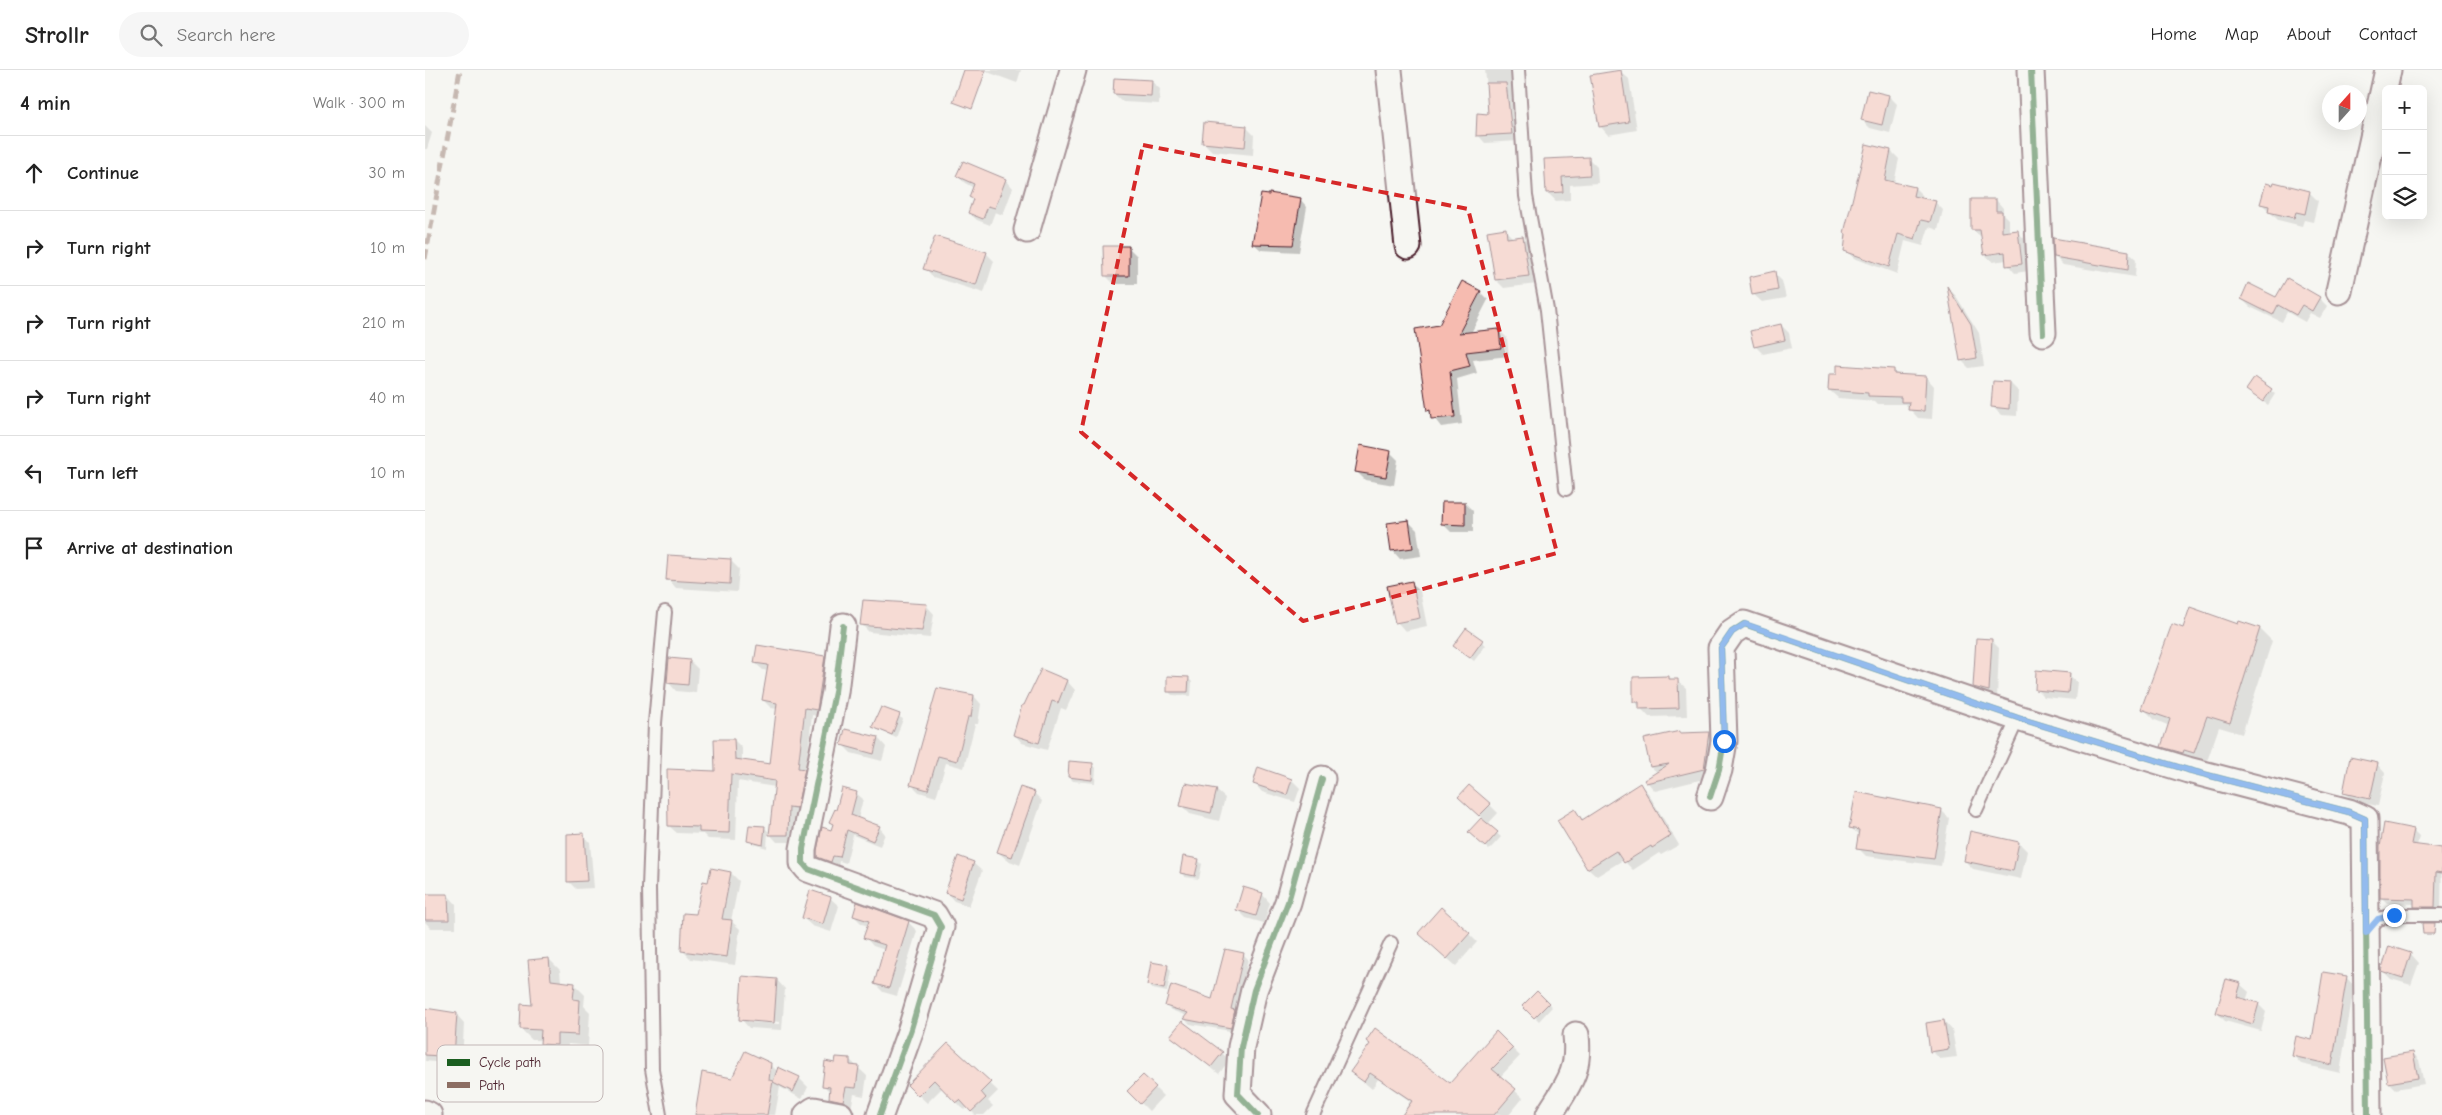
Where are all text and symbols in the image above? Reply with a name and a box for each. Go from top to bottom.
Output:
search box [119,12,469,57]
text: Strollr [25,21,89,49]
icon: search [137,21,165,49]
text: Search here [177,24,276,46]
text: Home [2150,24,2197,45]
text: Map [2225,24,2259,45]
text: About [2287,24,2331,45]
text: Contact [2359,24,2417,45]
north arrow [2322,85,2367,130]
map controls [2382,85,2427,220]
button: + [2382,85,2427,130]
text: 4 min [20,91,71,115]
text: Walk · 300 m [313,94,405,112]
button: − [2382,130,2427,175]
icon: ahead [20,159,48,187]
text: Continue [67,162,139,184]
text: 30 m [369,164,405,182]
button: layers [2382,175,2427,220]
icon: right [20,234,48,262]
text: Turn right [67,237,151,259]
text: 10 m [370,239,405,257]
icon: right [20,309,48,337]
text: Turn right [67,312,151,334]
text: 210 m [362,314,405,332]
icon: right [20,384,48,412]
text: Turn right [67,387,151,409]
text: 40 m [369,389,405,407]
icon: left [20,459,48,487]
text: Turn left [67,462,138,484]
text: 10 m [370,464,405,482]
icon: arrive [20,534,48,562]
text: Arrive at destination [67,537,233,559]
route start [1713,730,1736,753]
route end [2383,904,2406,927]
legend [437,1045,603,1102]
text: Cycle path [479,1054,541,1071]
text: Path [479,1077,505,1094]

